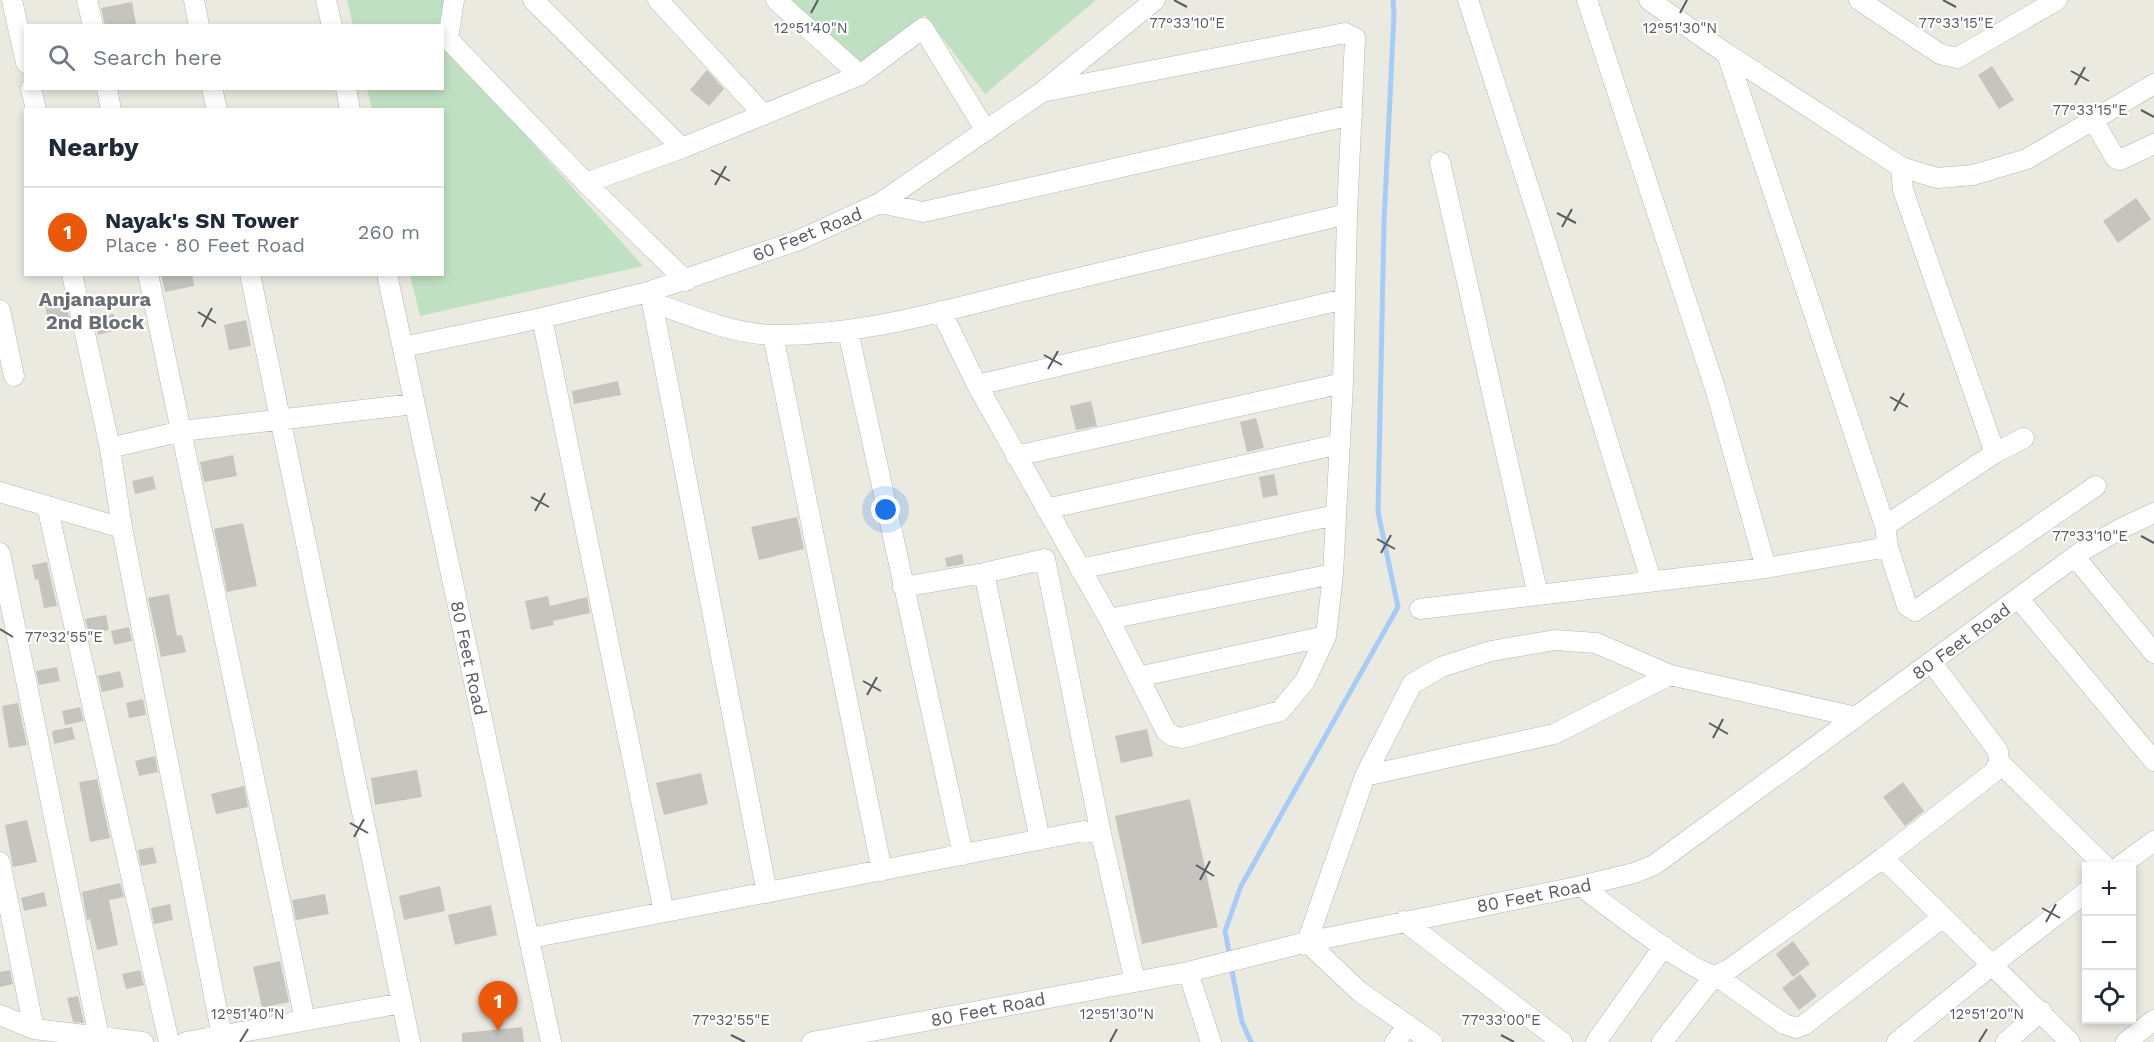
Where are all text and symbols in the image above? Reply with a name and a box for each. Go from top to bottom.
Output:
text: 77°33'10"E [1149,14,1225,32]
text: 77°33'15"E [1919,14,1993,32]
text: 12°51'40"N [774,19,848,37]
text: 12°51'30"N [1643,19,1717,37]
search box [24,24,444,90]
icon: search [45,41,78,74]
text: Search here [93,45,222,70]
text: 77°33'15"E [2053,101,2127,119]
text: Nearby [48,132,139,162]
street label: 60 Feet Road [749,202,865,266]
text: Nayak's SN Tower [105,208,299,233]
text: 1 [63,220,72,244]
text: 260 m [358,220,420,244]
text: Place · 80 Feet Road [105,233,305,257]
district label: Anjanapura 2nd Block [39,287,152,334]
your location [871,495,900,524]
text: 77°33'10"E [2052,527,2128,545]
street label: 80 Feet Road [1908,598,2014,684]
street label: 80 Feet Road [447,599,491,717]
text: 77°32'55"E [25,628,103,646]
map controls [2082,862,2136,1024]
button: + [2082,862,2136,916]
street label: 80 Feet Road [1475,874,1593,916]
button: − [2082,916,2136,970]
button: locate [2082,970,2136,1024]
pin: 1 [478,982,518,1031]
street label: 80 Feet Road [929,988,1047,1030]
text: 12°51'40"N [211,1005,285,1023]
text: 12°51'30"N [1080,1005,1154,1023]
text: 12°51'20"N [1950,1005,2024,1023]
text: 77°32'55"E [692,1011,770,1029]
text: 77°33'00"E [1461,1011,1541,1029]

